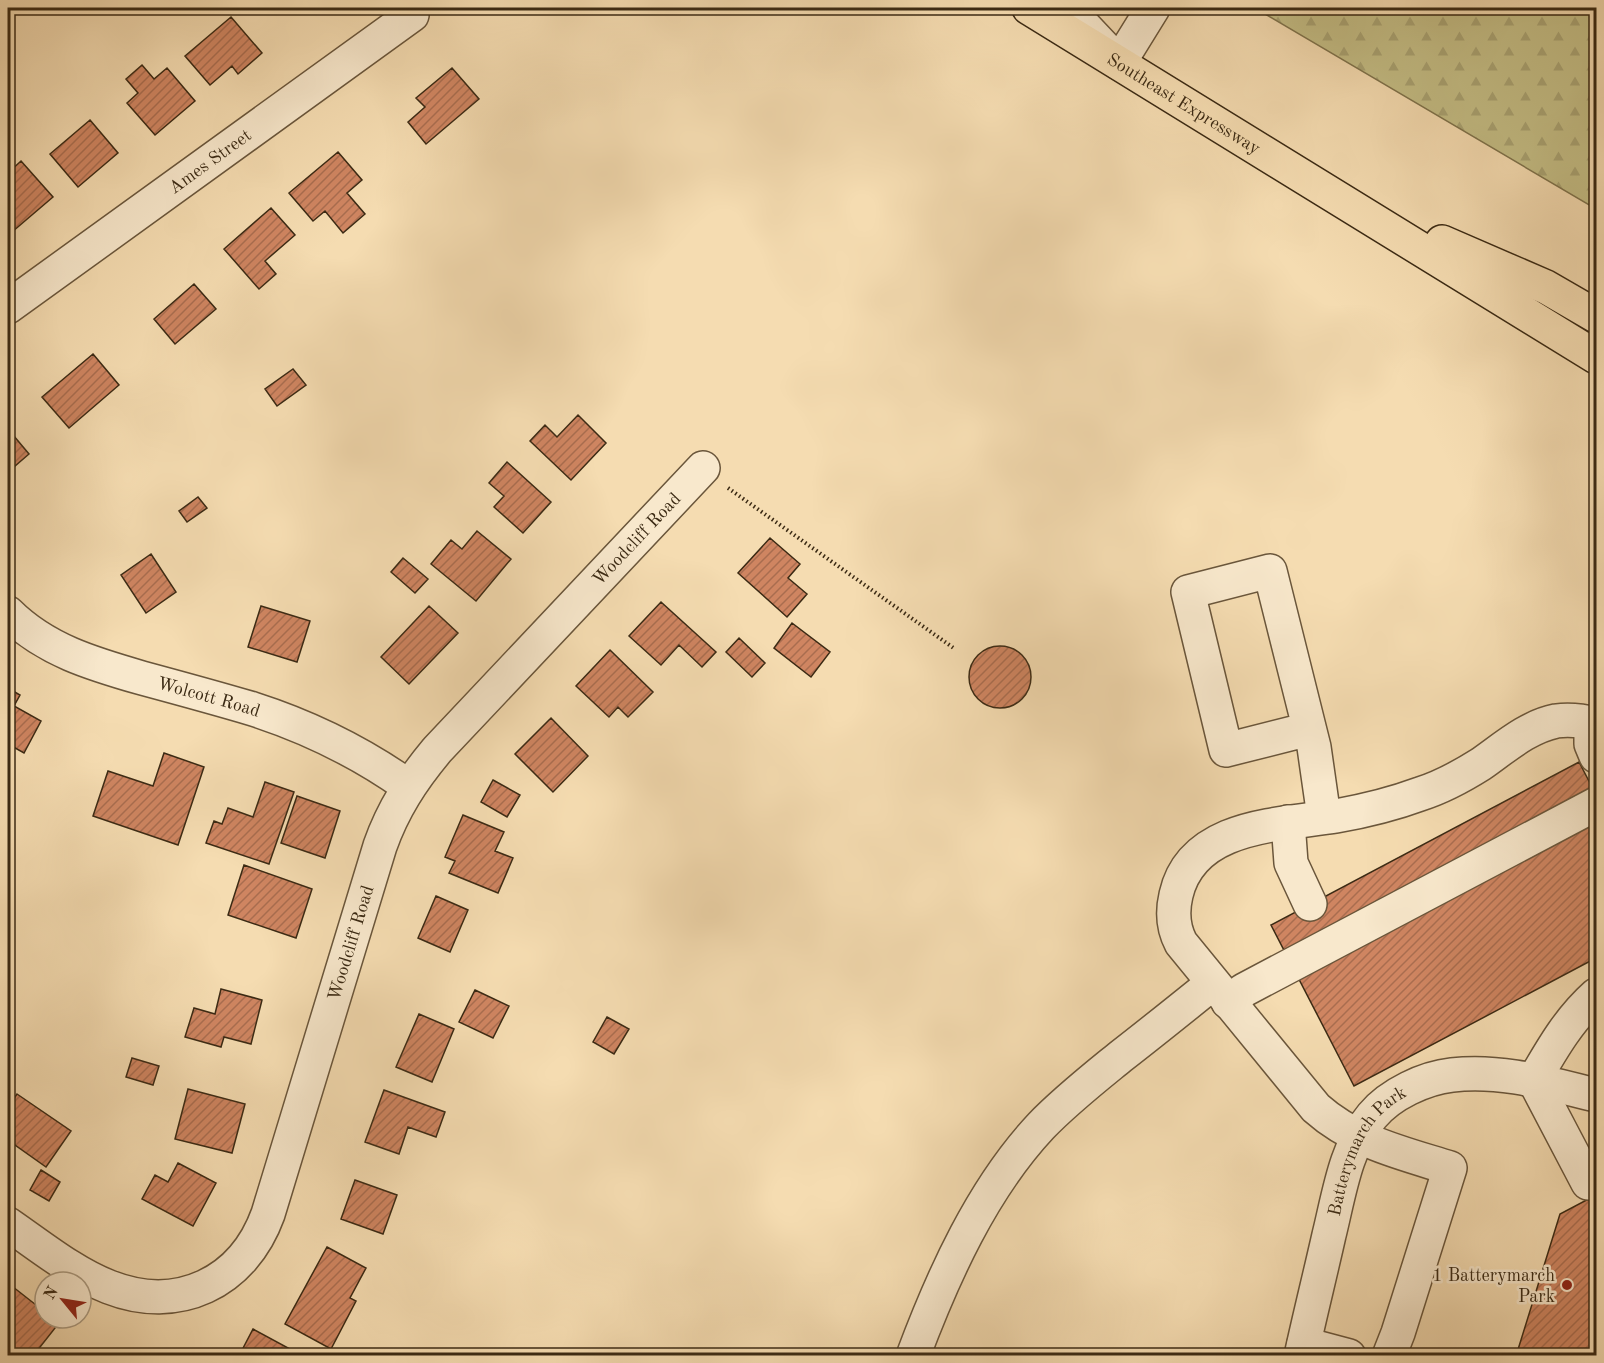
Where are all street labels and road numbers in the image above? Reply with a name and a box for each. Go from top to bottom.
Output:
street label: Southeast Expressway [1104,50,1264,158]
street label: Ames Street [166,126,255,198]
street label: Woodcliff Road [590,490,685,589]
street label: Wolcott Road [155,675,262,721]
street label: Woodcliff Road [325,883,377,1003]
street label: Batterymarch Park [1326,1083,1410,1218]

